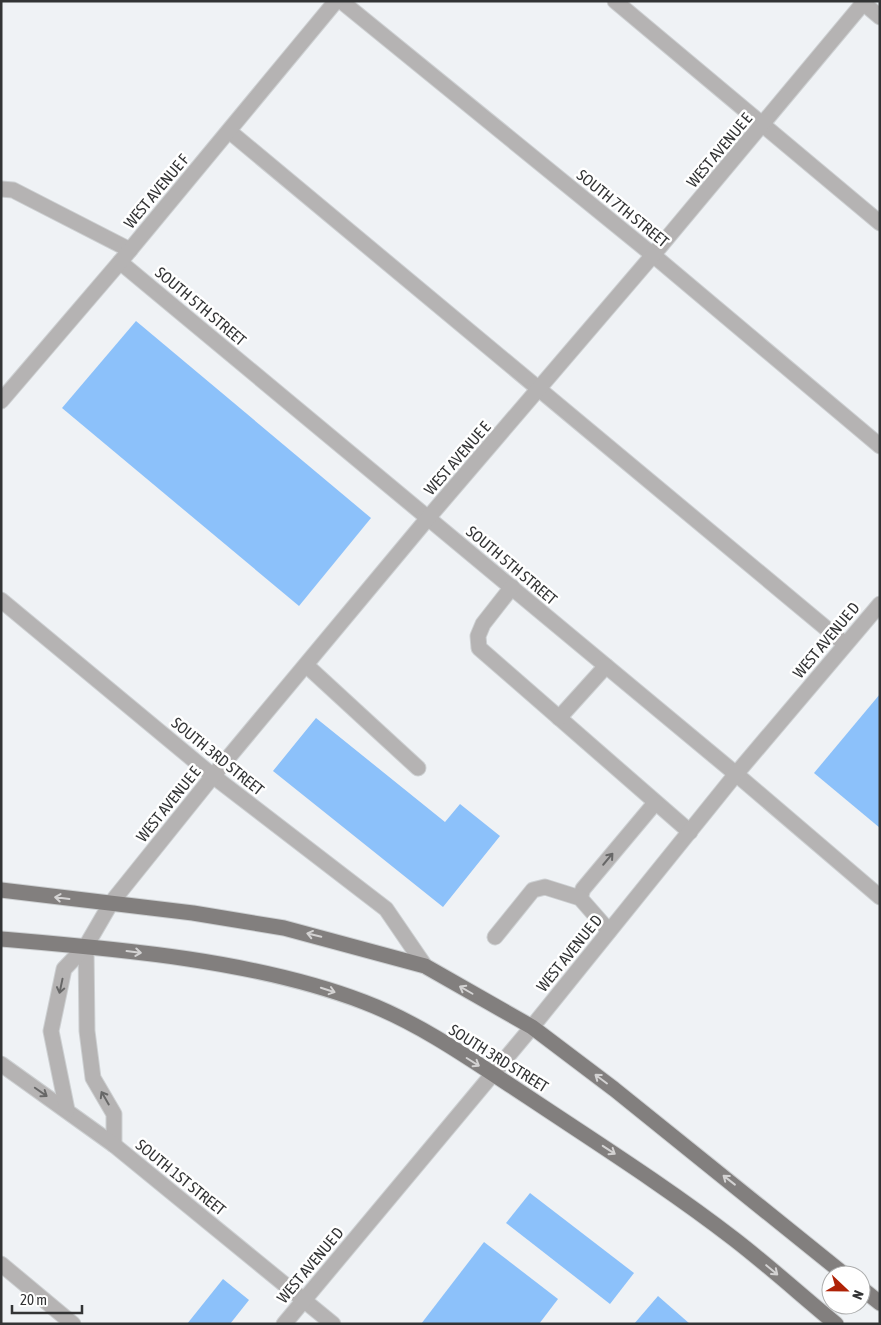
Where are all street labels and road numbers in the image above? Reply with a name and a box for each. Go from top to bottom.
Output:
street label: WEST AVENUE E [683,109,755,191]
street label: WEST AVENUE F [120,150,192,232]
street label: SOUTH 7TH STREET [574,166,672,250]
street label: SOUTH 5TH STREET [152,263,250,349]
street label: WEST AVENUE E [420,418,494,498]
street label: SOUTH 5TH STREET [463,522,561,608]
street label: WEST AVENUE D [789,598,863,682]
street label: SOUTH 3RD STREET [168,713,268,799]
street label: WEST AVENUE E [132,763,204,845]
street label: WEST AVENUE D [533,911,605,995]
street label: SOUTH 3RD STREET [446,1020,552,1096]
street label: SOUTH 1ST STREET [133,1135,229,1219]
street label: WEST AVENUE D [273,1223,347,1307]

